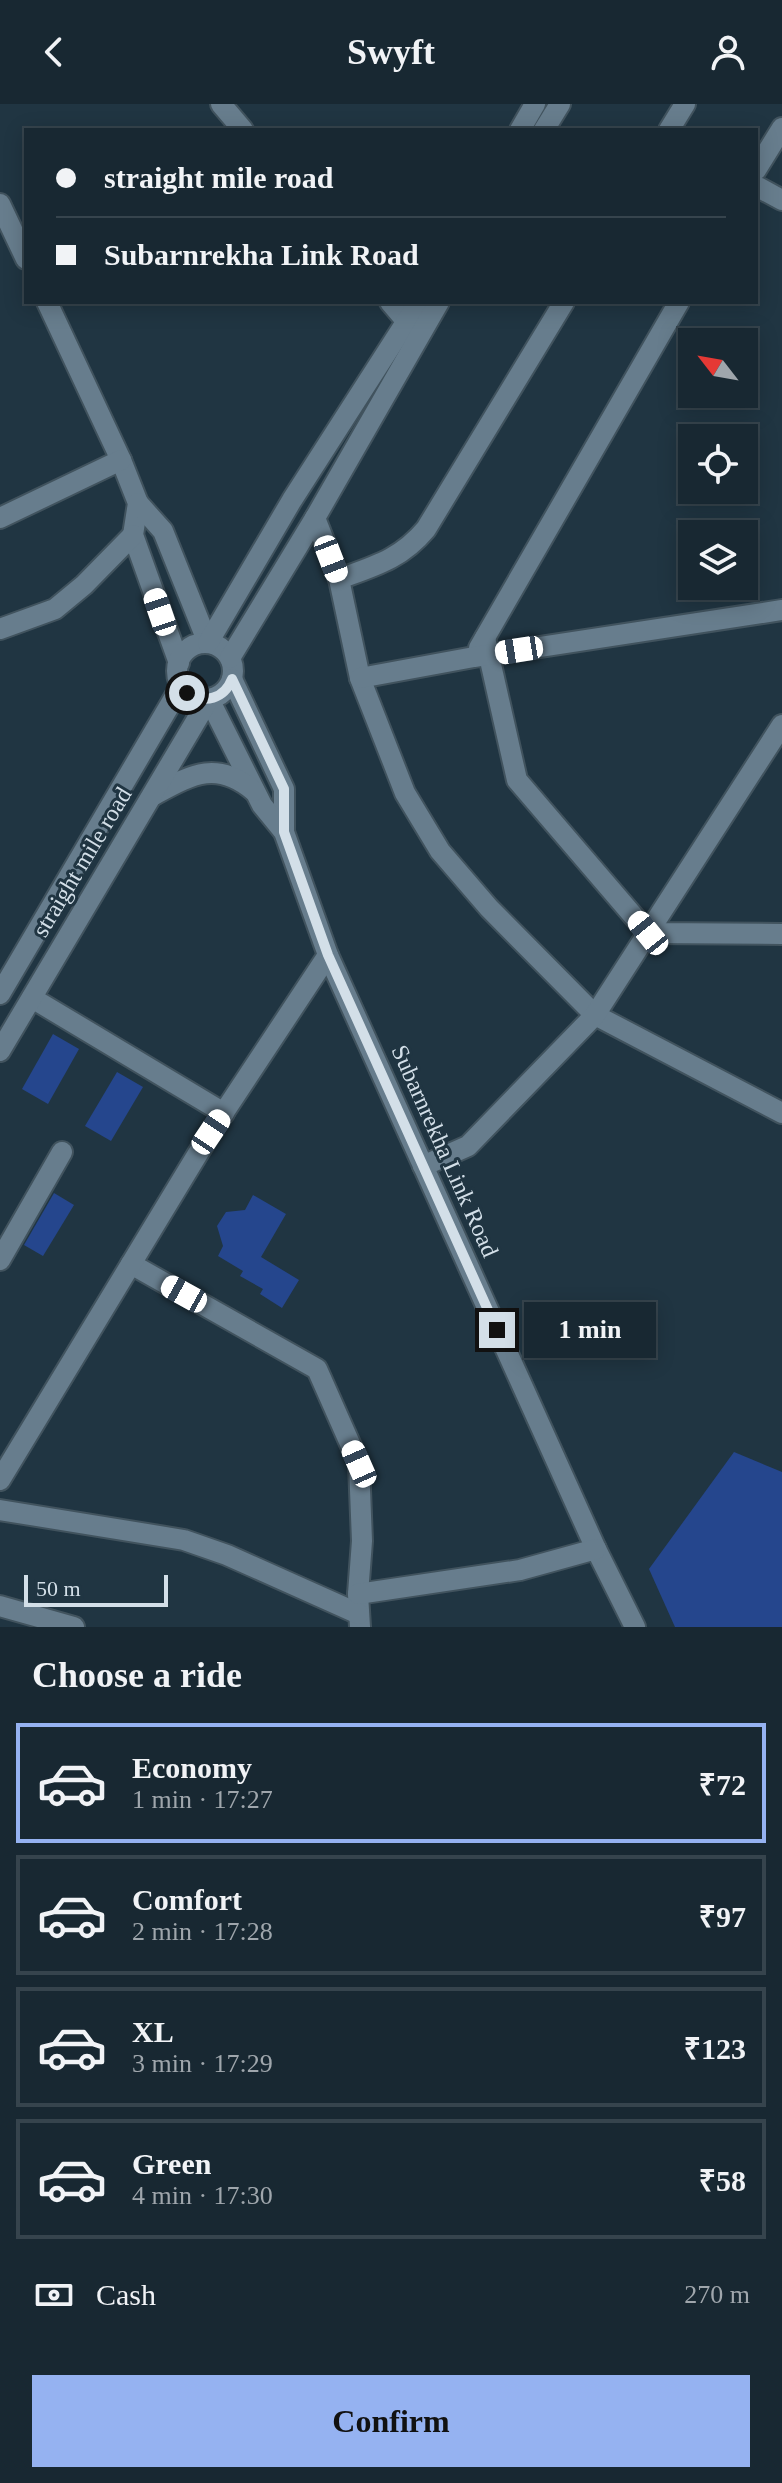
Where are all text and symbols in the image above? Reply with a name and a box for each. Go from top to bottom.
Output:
icon: back [32,30,76,74]
icon: person [706,30,750,74]
text: Swyft [347,32,435,72]
text: straight mile road [104,161,333,194]
text: Subarnrekha Link Road [104,238,419,271]
north arrow [678,328,758,408]
map controls [678,328,758,600]
button: locate [678,424,758,504]
button: layers [678,520,758,600]
car [311,532,351,586]
car [141,585,179,639]
car [493,634,545,666]
route start [169,675,205,711]
street label: straight mile road [27,783,137,941]
car [624,907,672,959]
street label: Subarnrekha Link Road [386,1041,504,1261]
car [188,1105,234,1159]
car [157,1272,211,1316]
callout: 1 min [525,1302,657,1358]
route end [479,1312,515,1348]
text: 1 min [559,1315,621,1344]
car [338,1437,380,1491]
scale bar [24,1571,168,1607]
text: 50 m [36,1576,81,1601]
text: Choose a ride [32,1655,242,1695]
icon: car [36,1747,108,1819]
text: Economy [132,1751,252,1784]
text: ₹72 [699,1768,746,1801]
text: 1 min · 17:27 [132,1785,273,1814]
icon: car [36,1879,108,1951]
text: Comfort [132,1883,242,1916]
text: ₹97 [699,1900,746,1933]
text: 2 min · 17:28 [132,1917,273,1946]
icon: car [36,2011,108,2083]
text: XL [132,2015,174,2048]
text: ₹123 [684,2032,746,2065]
text: 3 min · 17:29 [132,2049,273,2078]
icon: car [36,2143,108,2215]
text: Green [132,2147,211,2180]
text: ₹58 [699,2164,746,2197]
text: 4 min · 17:30 [132,2181,273,2210]
icon: cash [32,2273,76,2317]
text: Cash [96,2278,156,2311]
text: 270 m [684,2280,750,2309]
button: Confirm [32,2375,750,2467]

